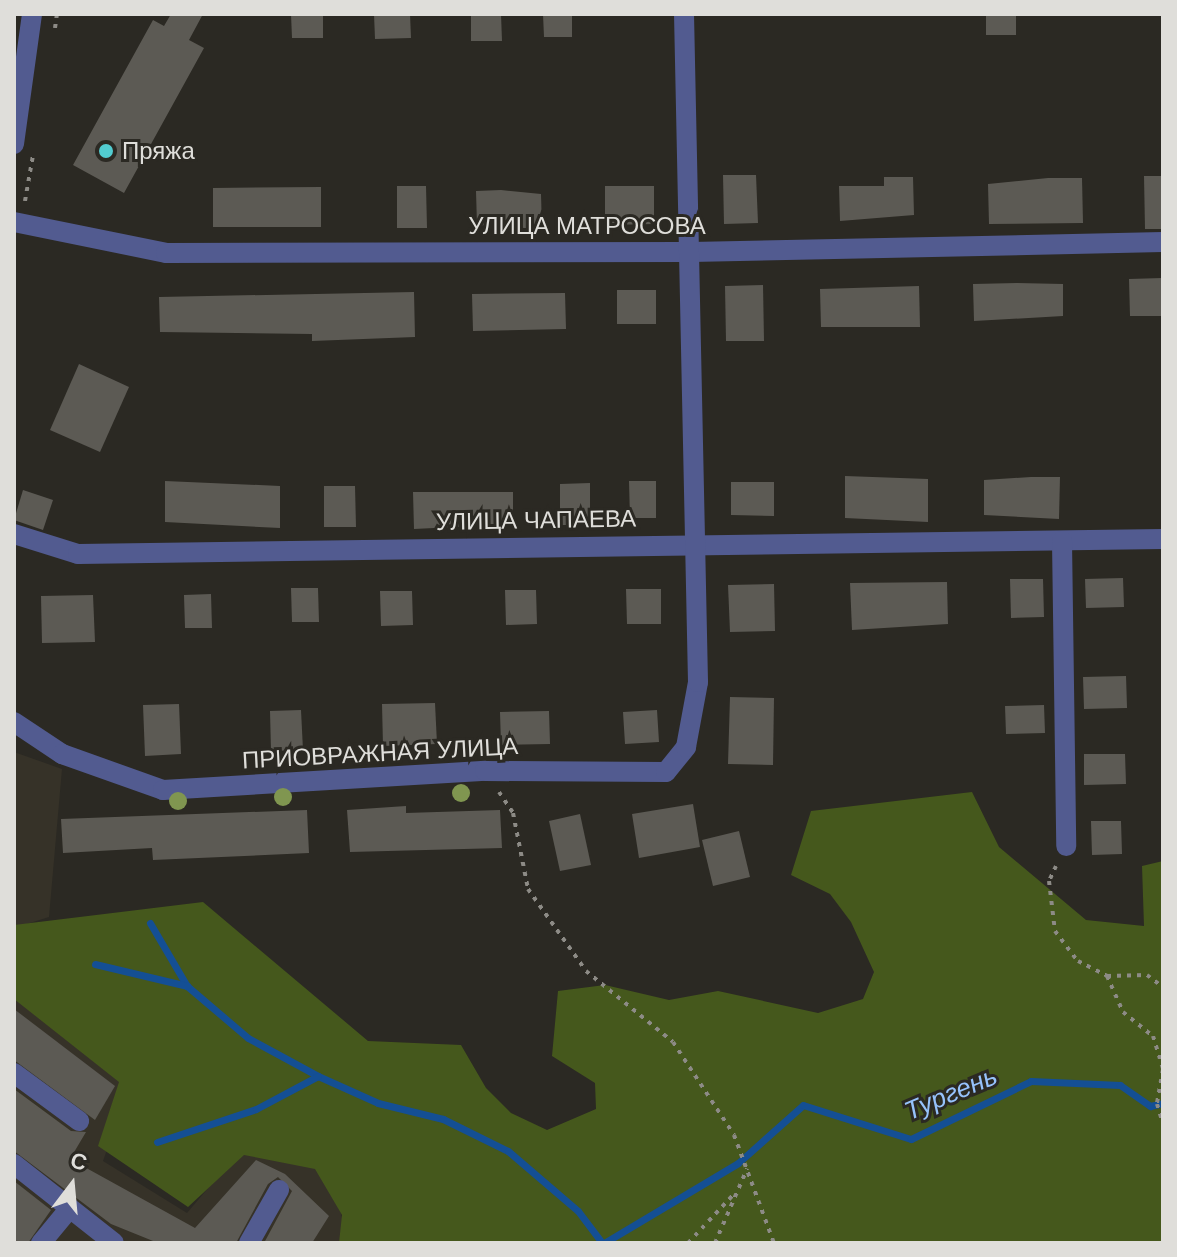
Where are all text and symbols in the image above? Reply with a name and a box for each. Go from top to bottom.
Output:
place label: Пряжа [122,137,195,165]
marker: Пряжа [97,142,115,160]
street label: УЛИЦА МАТРОСОВА [468,212,706,240]
street label: УЛИЦА ЧАПАЕВА [436,504,636,536]
street label: ПРИОВРАЖНАЯ УЛИЦА [241,731,519,775]
water label: Тургень [900,1061,1002,1127]
north arrow [32,1145,112,1225]
text: С [68,1147,90,1176]

